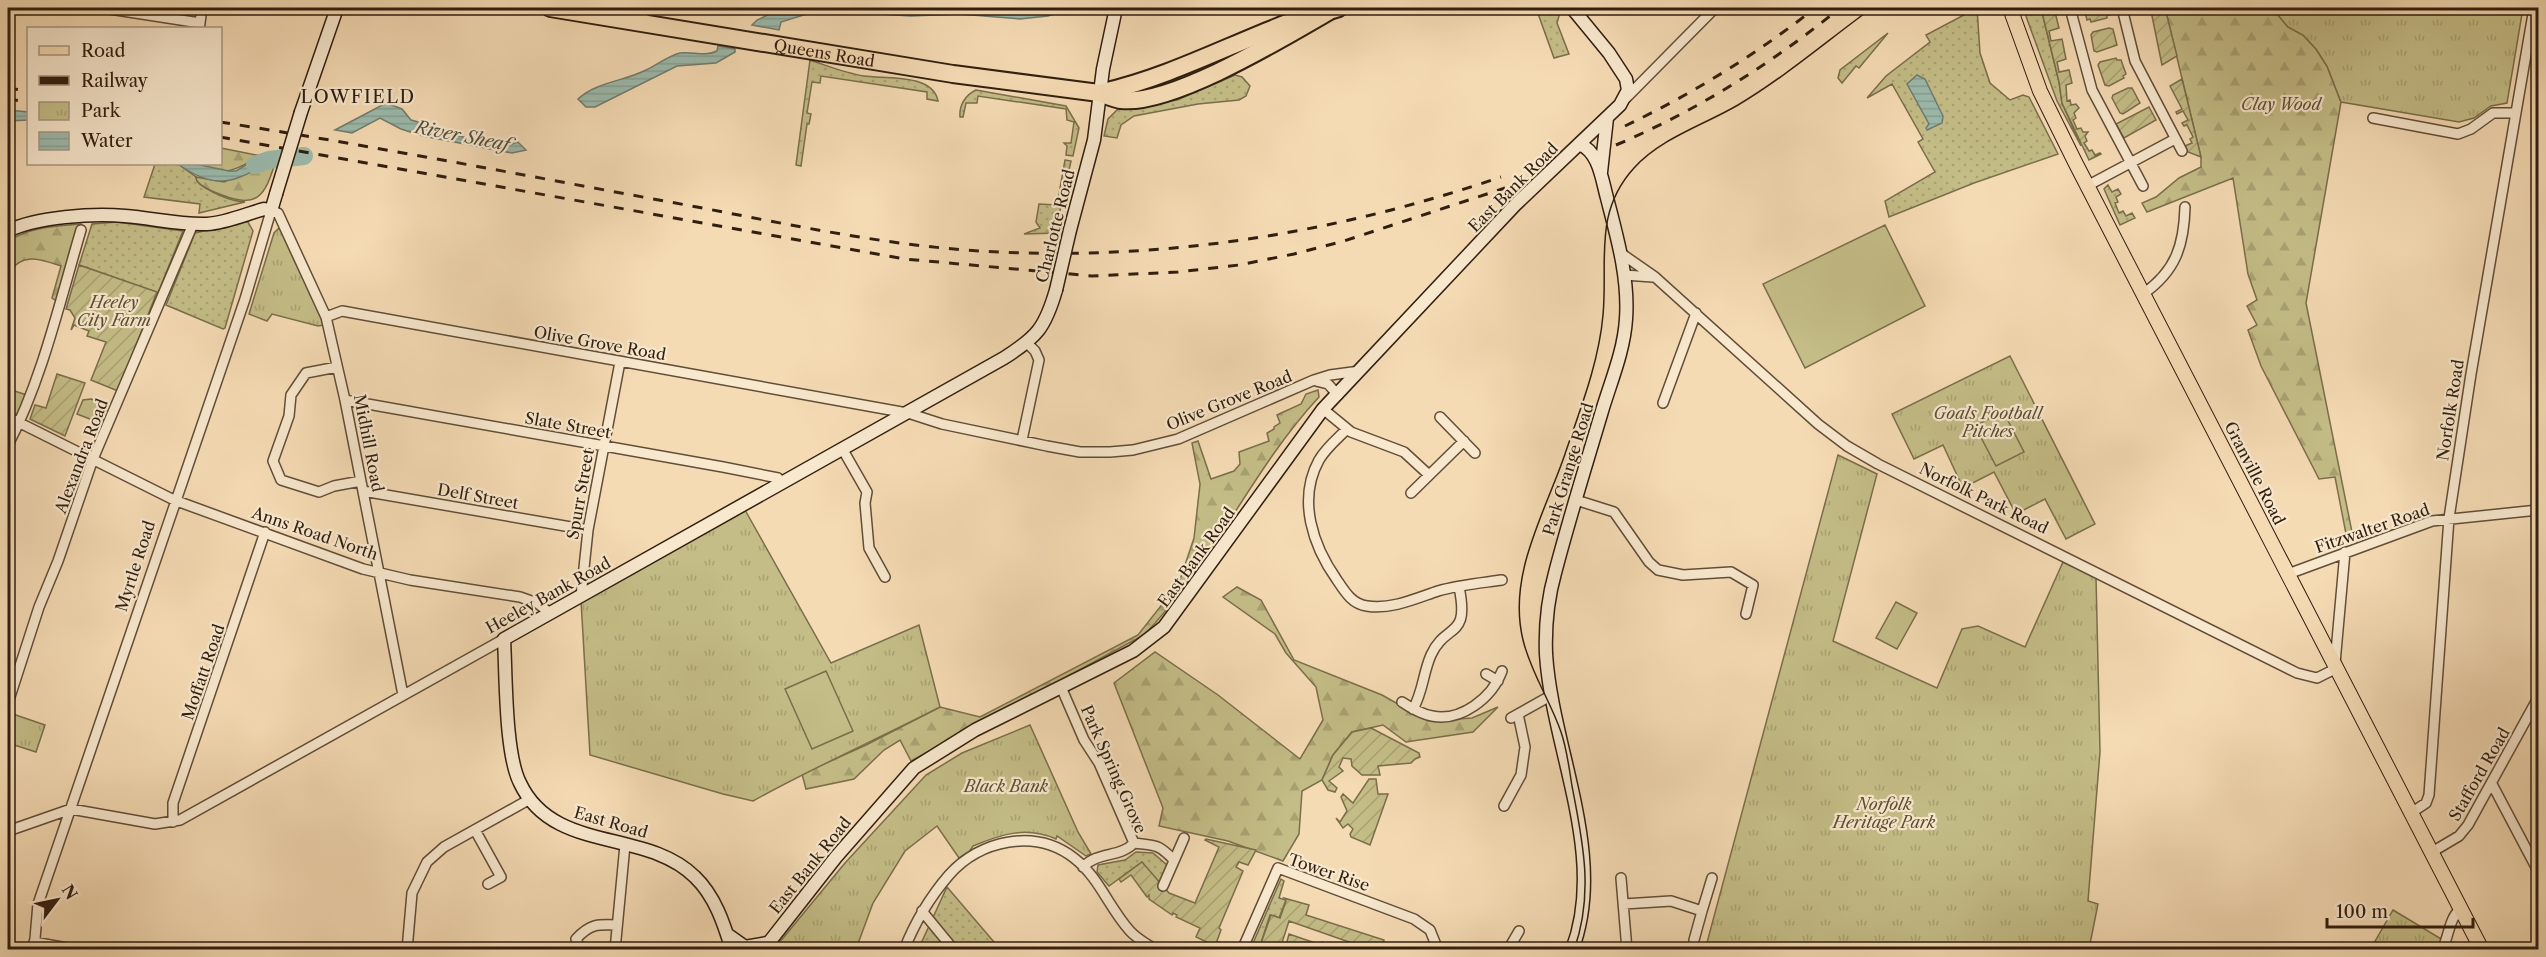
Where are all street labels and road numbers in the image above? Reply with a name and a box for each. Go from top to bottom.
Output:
street label: Queens Road [772,35,877,71]
street label: East Bank Road [1464,138,1562,236]
street label: Charlotte Road [1031,167,1079,285]
street label: Olive Grove Road [532,322,668,365]
street label: Norfolk Road [2432,358,2468,462]
street label: Olive Grove Road [1163,366,1295,434]
street label: Midhill Road [350,393,388,494]
street label: Alexandra Road [50,396,112,517]
street label: Park Grange Road [1538,400,1598,538]
street label: Slate Street [523,408,613,442]
street label: Granville Road [2220,418,2290,528]
street label: Spurr Street [562,447,598,541]
street label: Norfolk Park Road [1916,458,2052,538]
street label: Delf Street [436,479,520,513]
street label: Fitzwalter Road [2312,499,2432,557]
street label: Anns Road North [248,502,381,564]
street label: East Bank Road [1153,503,1239,611]
street label: Myrtle Road [111,518,159,614]
street label: Heeley Bank Road [482,552,614,638]
street label: Moffatt Road [177,621,229,723]
street label: Park Spring Grove [1077,702,1151,836]
street label: Stafford Road [2444,724,2514,824]
street label: East Road [572,802,650,842]
street label: East Bank Road [765,812,855,917]
street label: Tower Rise [1286,849,1372,895]

